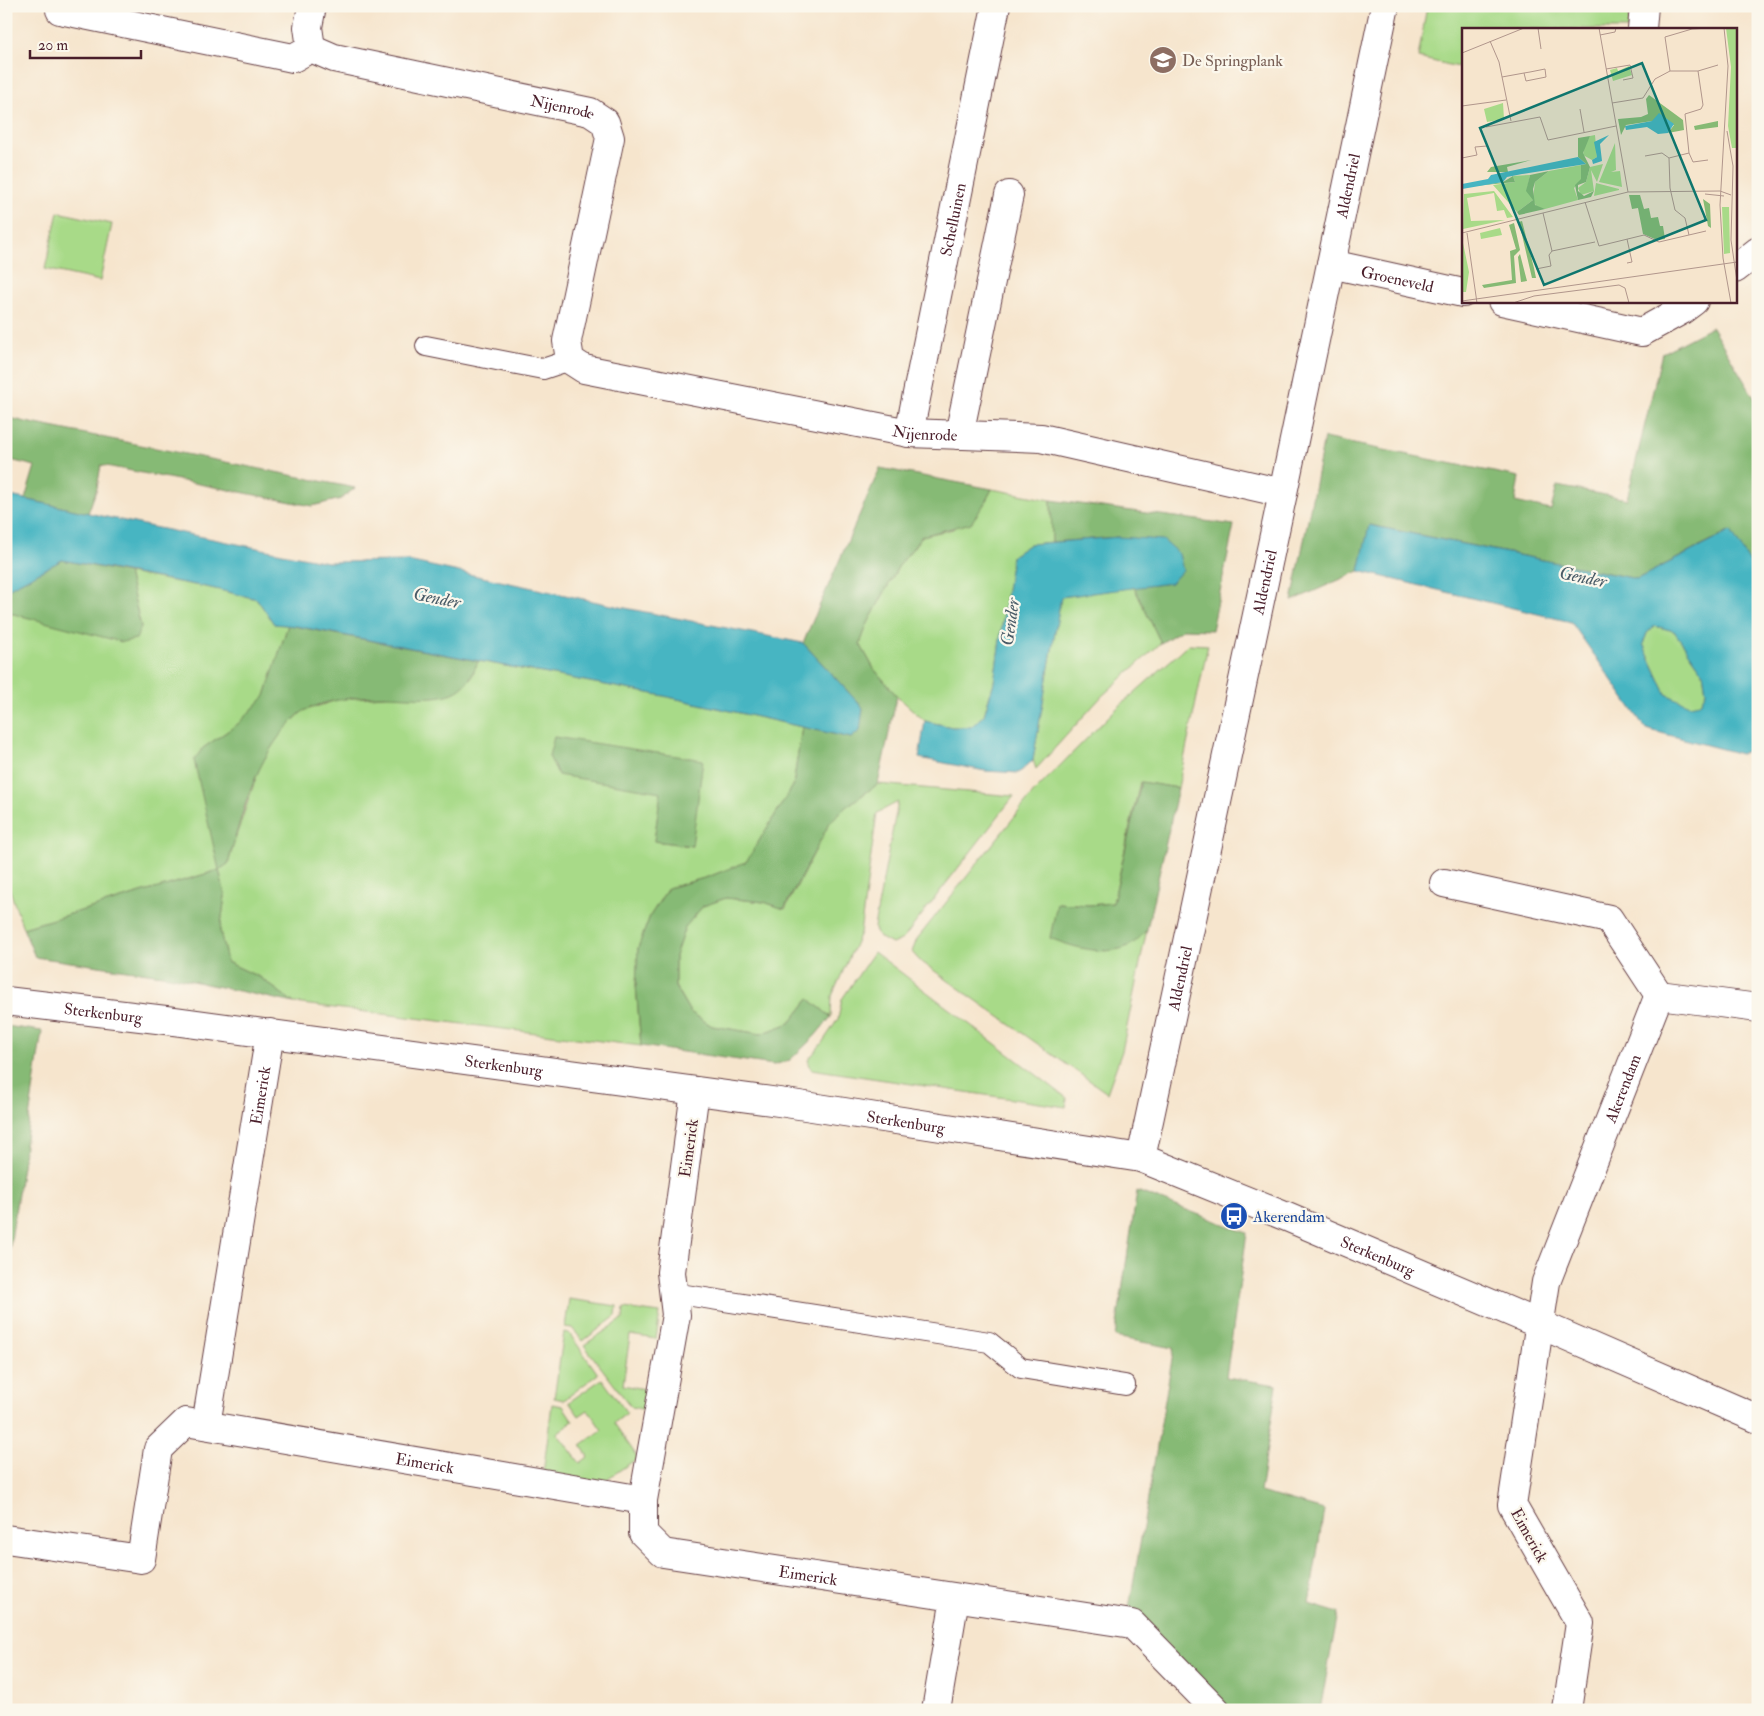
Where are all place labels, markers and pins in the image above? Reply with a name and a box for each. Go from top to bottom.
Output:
school or university icon: De Springplank [1148,45,1178,75]
place label: De Springplank [1182,51,1283,72]
bus stop icon: Akerendam [1219,1201,1249,1231]
place label: Akerendam [1252,1207,1326,1227]

